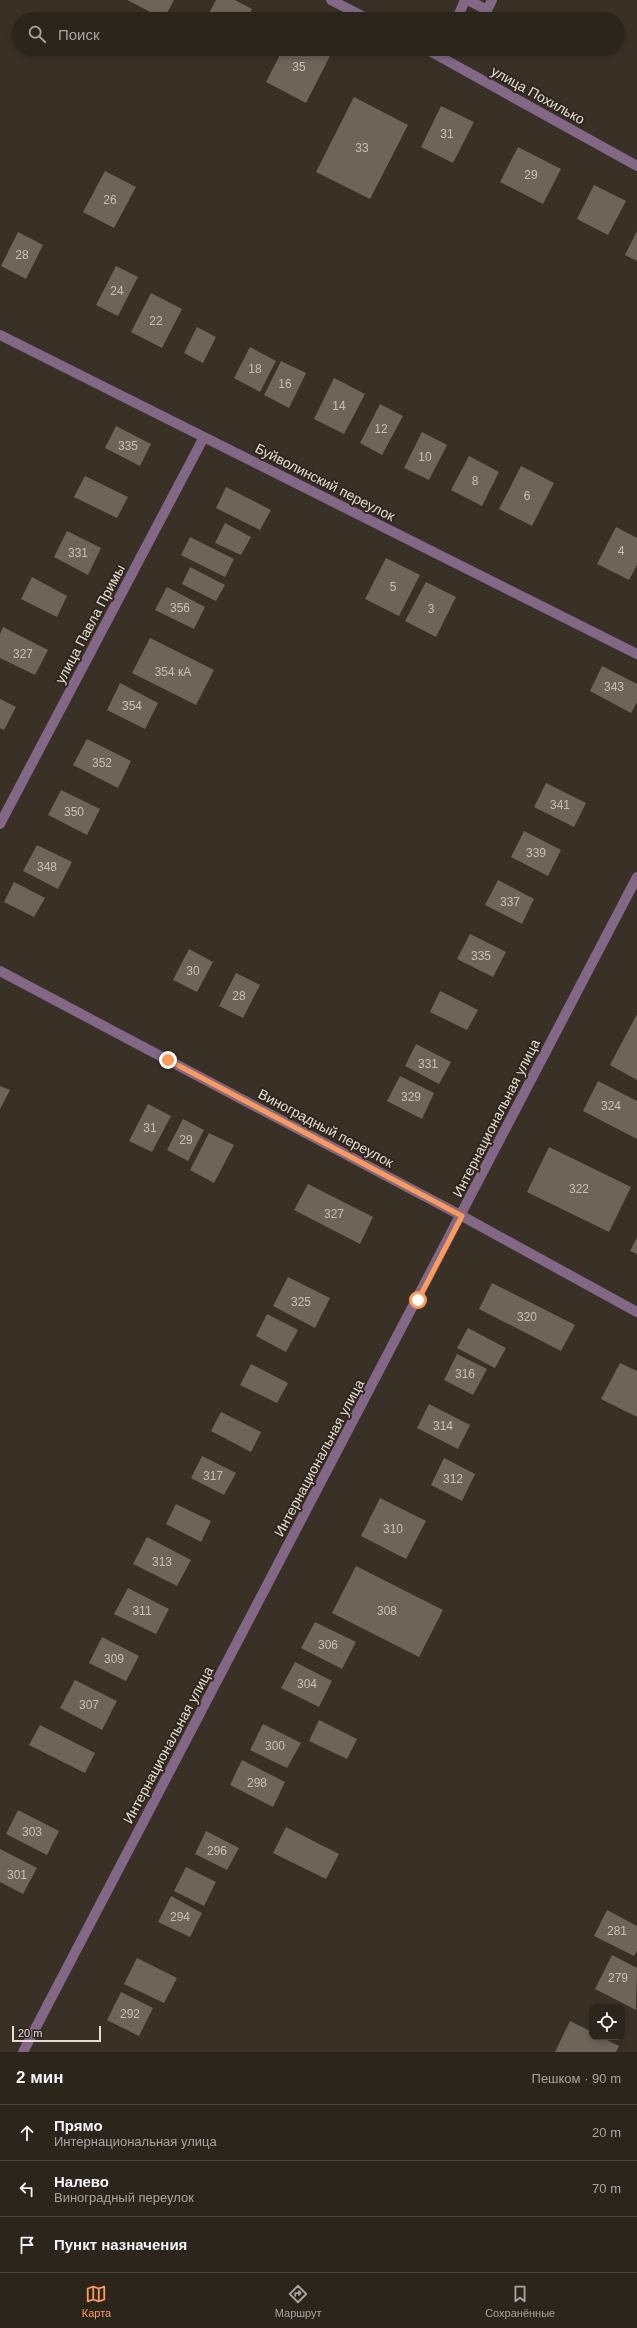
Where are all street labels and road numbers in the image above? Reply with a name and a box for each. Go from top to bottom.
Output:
street label: улица Похилько [488,63,588,127]
street label: Буйволинский переулок [253,440,398,525]
street label: улица Павла Примы [52,562,128,686]
street label: Интернациональная улица [449,1036,543,1200]
street label: Виноградный переулок [256,1086,397,1171]
street label: Интернациональная улица [271,1377,367,1539]
street label: Интернациональная улица [120,1664,216,1826]

